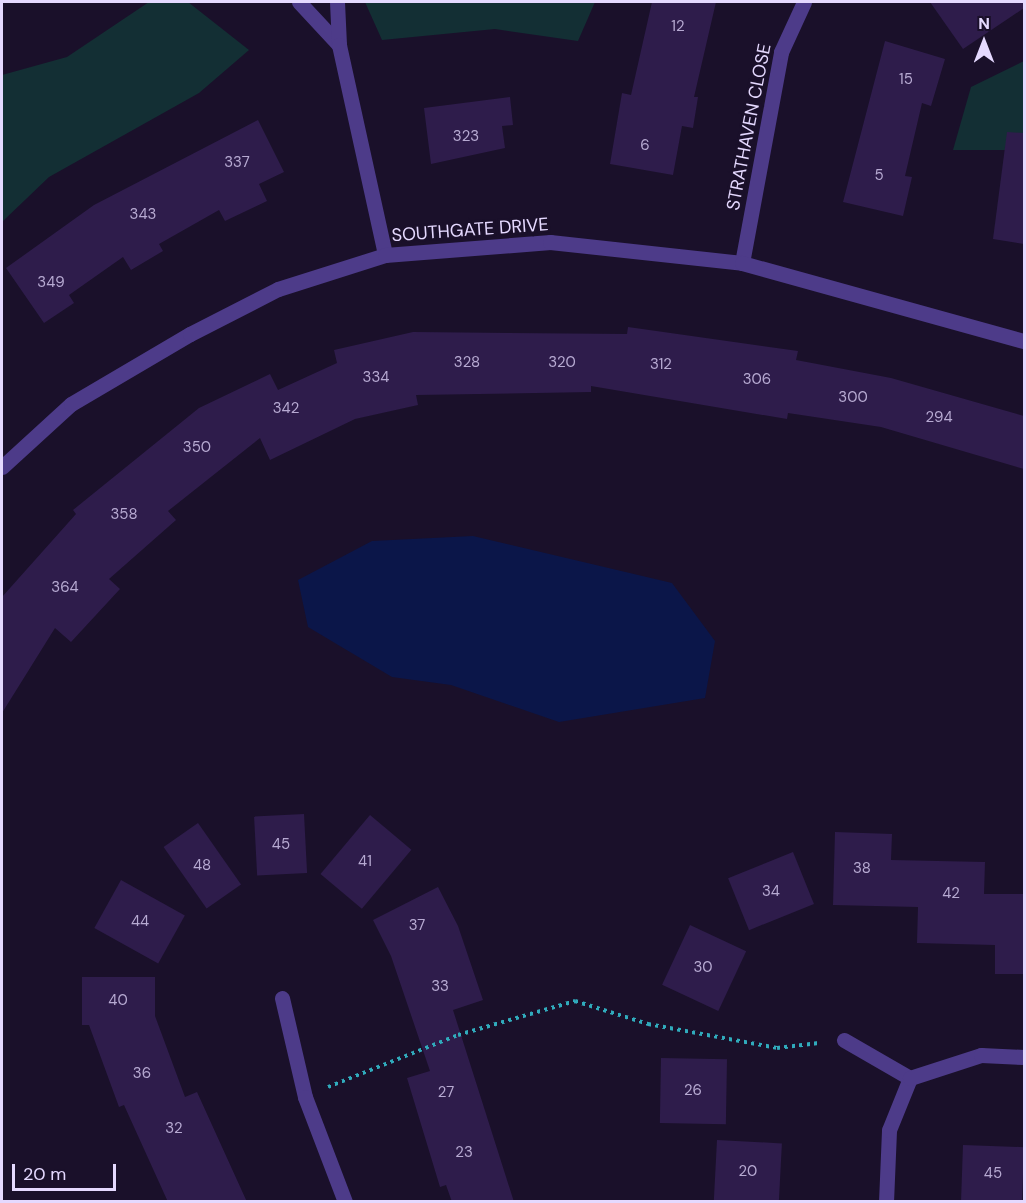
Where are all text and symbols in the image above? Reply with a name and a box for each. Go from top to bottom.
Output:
north arrow [954,12,1014,72]
text: N [978,13,990,34]
house number: 12 [671,18,685,36]
street label: STRATHAVEN CLOSE [722,42,776,212]
house number: 15 [899,71,913,89]
house number: 323 [453,128,479,146]
house number: 6 [640,137,650,155]
house number: 337 [224,154,250,172]
house number: 5 [874,167,884,185]
house number: 343 [130,206,156,224]
street label: SOUTHGATE DRIVE [391,214,549,246]
house number: 349 [37,274,65,292]
house number: 328 [454,354,480,372]
house number: 320 [548,354,576,372]
house number: 312 [650,356,672,374]
house number: 334 [363,369,389,387]
house number: 306 [743,371,771,389]
house number: 300 [838,389,868,407]
house number: 342 [273,400,299,418]
house number: 294 [925,409,953,427]
house number: 350 [183,439,211,457]
house number: 358 [110,506,138,524]
house number: 364 [51,579,79,597]
house number: 45 [272,836,290,854]
house number: 41 [358,853,372,871]
house number: 48 [193,857,211,875]
house number: 38 [853,860,871,878]
house number: 34 [762,883,780,901]
house number: 42 [942,885,960,903]
house number: 44 [131,913,149,931]
house number: 37 [409,917,425,935]
house number: 30 [693,959,713,977]
house number: 33 [431,978,449,996]
house number: 40 [108,992,128,1010]
house number: 36 [133,1065,151,1083]
house number: 26 [684,1082,702,1100]
house number: 27 [438,1084,454,1102]
house number: 32 [165,1120,183,1138]
house number: 23 [455,1144,473,1162]
scale bar [15,1152,118,1190]
text: 20 m [23,1162,66,1186]
house number: 20 [739,1163,757,1181]
house number: 45 [984,1165,1002,1183]

